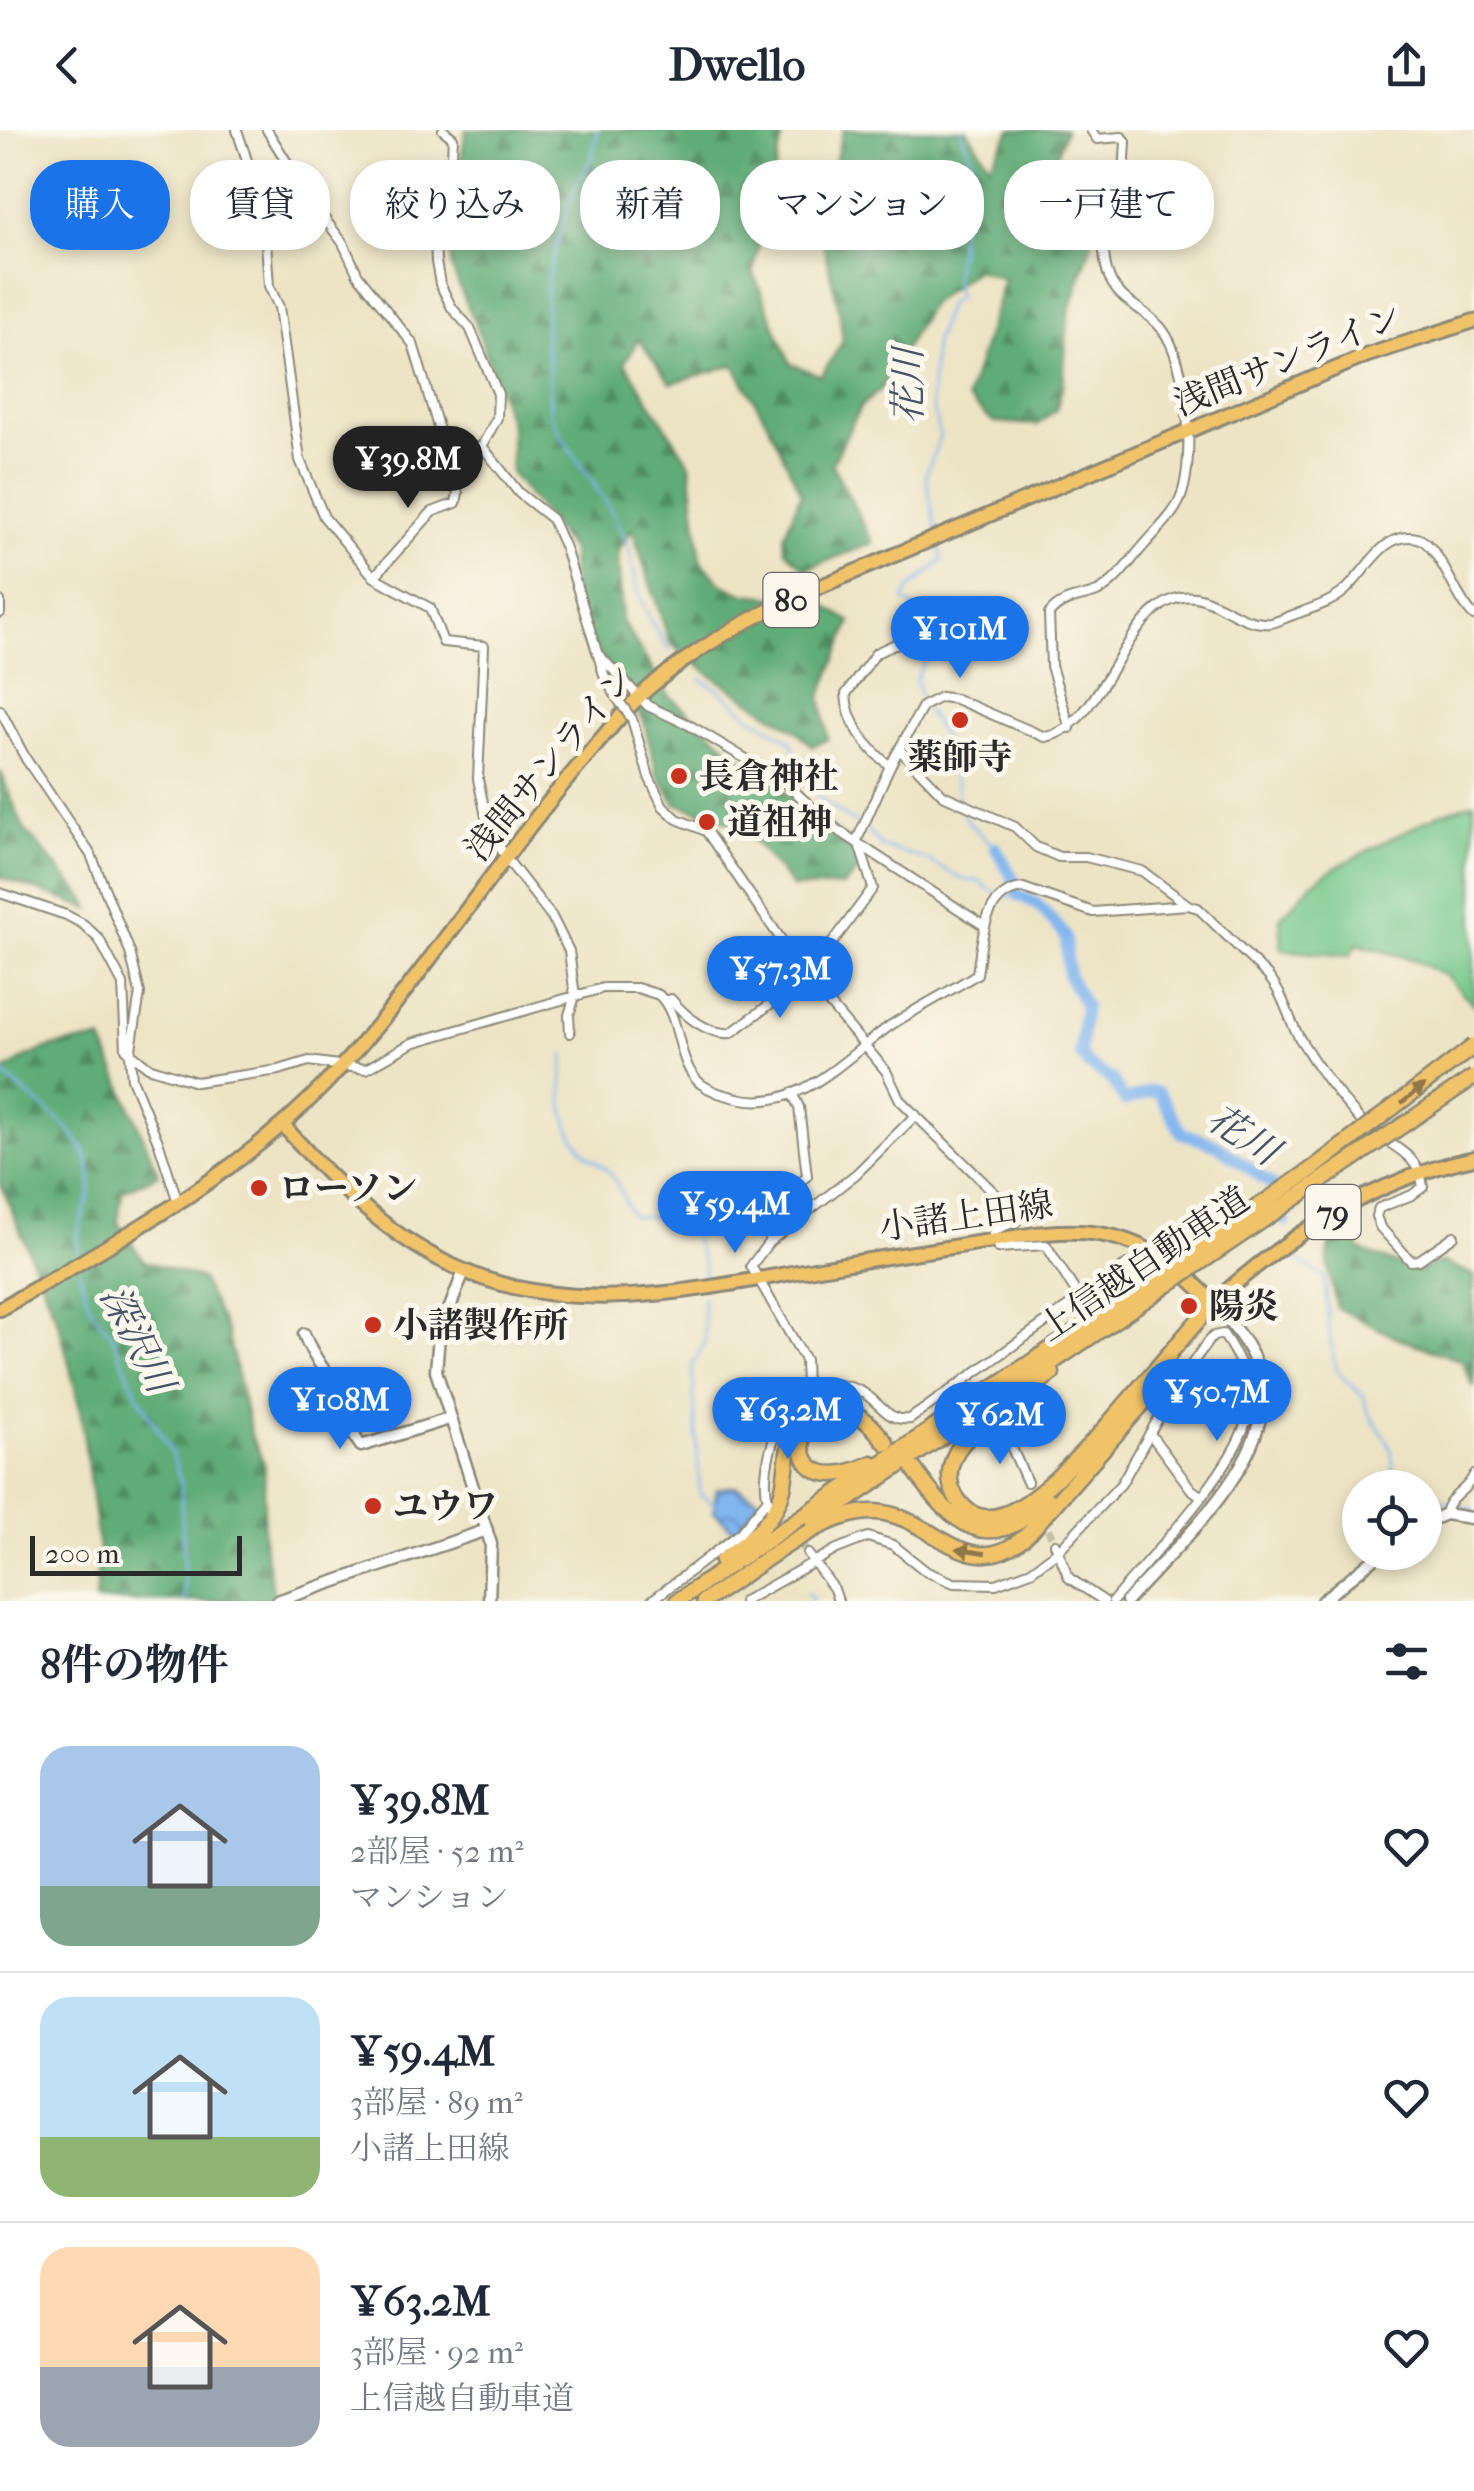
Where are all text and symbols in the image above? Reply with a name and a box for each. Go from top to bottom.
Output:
icon: back [40,38,95,93]
icon: share [1379,38,1434,93]
text: Dwello [669,39,805,92]
chip: 購入 [30,160,170,250]
chip: 賃貸 [190,160,330,250]
chip: 絞り込み [350,160,560,250]
chip: 新着 [580,160,720,250]
chip: マンション [740,160,984,250]
chip: 一戸建て [1004,160,1214,250]
street label: 浅間サンライン [1168,296,1408,424]
water label: 花川 [886,344,931,424]
pin: ¥39.8M [327,426,489,511]
text: ¥39.8M [355,440,461,477]
road number: 80 [764,573,818,627]
pin: ¥101M [890,596,1030,681]
text: ¥101M [913,610,1007,647]
street label: 浅間サンライン [456,657,644,869]
marker: 薬師寺 [949,709,971,731]
place label: 薬師寺 [907,737,1013,778]
place label: 長倉神社 [699,756,839,797]
marker: 長倉神社 [668,765,690,787]
place label: 道祖神 [727,802,832,843]
marker: 道祖神 [696,811,718,833]
pin: ¥57.3M [699,936,861,1021]
text: ¥57.3M [729,950,831,987]
one-way arrow [1400,1084,1425,1105]
water label: 花川 [1199,1095,1290,1177]
place label: ローソン [279,1168,418,1209]
pin: ¥59.4M [654,1171,816,1256]
marker: ローソン [248,1177,270,1199]
street label: 上信越自動車道 [1031,1178,1257,1350]
street label: 小諸上田線 [876,1184,1056,1248]
text: ¥59.4M [680,1185,790,1222]
road number: 79 [1306,1185,1360,1239]
water label: 深沢川 [91,1278,185,1404]
place label: 陽炎 [1209,1286,1279,1327]
marker: 陽炎 [1178,1295,1200,1317]
place label: 小諸製作所 [393,1305,568,1346]
marker: 小諸製作所 [362,1314,384,1336]
pin: ¥50.7M [1136,1359,1298,1444]
pin: ¥108M [270,1367,410,1452]
text: ¥50.7M [1164,1373,1270,1410]
pin: ¥63.2M [707,1377,869,1462]
text: ¥108M [290,1381,390,1418]
pin: ¥62M [941,1382,1059,1467]
text: ¥63.2M [734,1391,842,1428]
text: ¥62M [956,1396,1044,1433]
map controls [1342,1470,1442,1570]
button: locate [1342,1470,1442,1570]
place label: ユウワ [393,1486,498,1527]
marker: ユウワ [362,1495,384,1517]
scale bar [30,1531,242,1576]
text: 200 m [45,1537,120,1570]
one-way arrow [955,1542,986,1558]
icon: filters [1379,1634,1434,1689]
text: 8件の物件 [40,1641,229,1690]
text: ¥39.8M [350,1776,490,1825]
icon: home [120,1786,240,1906]
icon: heart [1379,1819,1434,1874]
text: 2部屋 · 52 m² [350,1833,523,1870]
text: マンション [350,1879,509,1916]
text: ¥59.4M [350,2027,495,2076]
icon: home [120,2037,240,2157]
icon: heart [1379,2070,1434,2125]
text: 3部屋 · 89 m² [350,2084,523,2121]
text: 小諸上田線 [350,2130,510,2167]
text: ¥63.2M [350,2277,491,2326]
icon: home [120,2287,240,2407]
icon: heart [1379,2320,1434,2375]
text: 3部屋 · 92 m² [350,2334,523,2371]
text: 上信越自動車道 [350,2380,574,2417]

